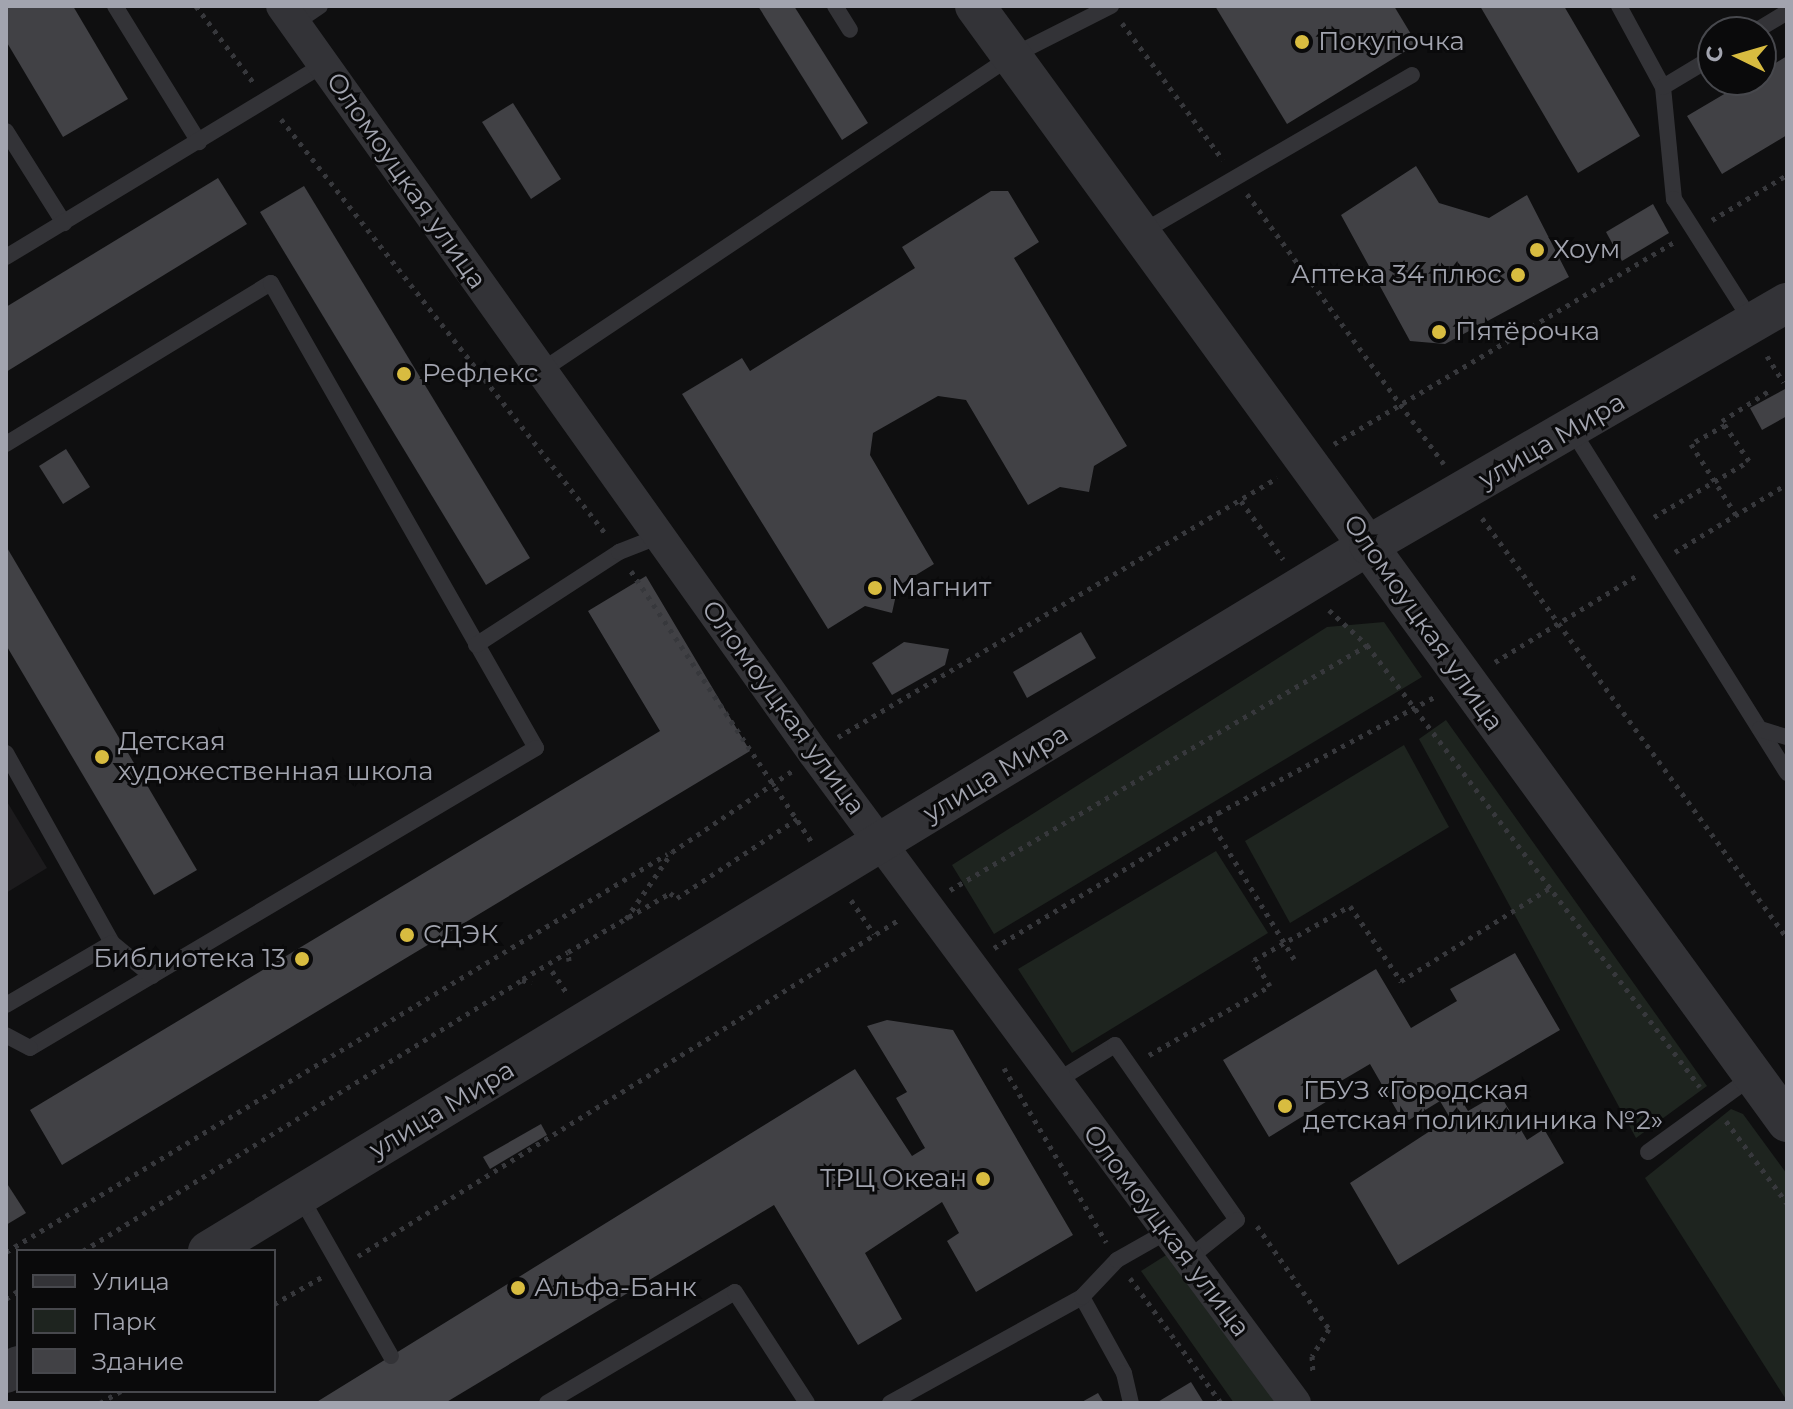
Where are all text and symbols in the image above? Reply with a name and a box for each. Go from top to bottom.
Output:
north arrow [1697,16,1777,96]
place label: Покупочка [1318,26,1465,58]
marker: Покупочка [1293,33,1311,51]
text: С [1700,45,1729,63]
street label: Оломоуцкая улица [319,67,493,295]
place label: Хоум [1553,234,1620,266]
marker: Хоум [1528,241,1546,259]
place label: Аптека 34 плюс [1291,259,1502,291]
marker: Аптека 34 плюс [1509,266,1527,284]
place label: Пятёрочка [1455,316,1600,348]
marker: Пятёрочка [1430,323,1448,341]
place label: Рефлекс [422,358,538,390]
marker: Рефлекс [393,363,415,385]
street label: улица Мира [1473,387,1631,495]
street label: Оломоуцкая улица [1336,509,1510,737]
place label: Магнит [891,572,991,604]
marker: Магнит [866,579,884,597]
street label: Оломоуцкая улица [695,595,871,821]
street label: улица Мира [918,718,1074,830]
place label: Детская художественная школа [118,726,433,788]
marker: Детская художественная школа [93,748,111,766]
place label: СДЭК [423,919,498,951]
marker: СДЭК [398,926,416,944]
place label: Библиотека 13 [93,943,286,975]
marker: Библиотека 13 [293,950,311,968]
street label: улица Мира [364,1054,520,1166]
place label: ГБУЗ «Городская детская поликлиника №2» [1303,1075,1663,1136]
marker: ГБУЗ «Городская детская поликлиника №2» [1274,1095,1296,1117]
street label: Оломоуцкая улица [1076,1119,1256,1343]
place label: ТРЦ Океан [820,1163,967,1195]
marker: ТРЦ Океан [974,1170,992,1188]
legend [16,1249,276,1393]
text: Улица [92,1267,170,1296]
place label: Альфа-Банк [534,1272,697,1304]
marker: Альфа-Банк [509,1279,527,1297]
text: Парк [92,1307,156,1336]
text: Здание [92,1347,184,1376]

